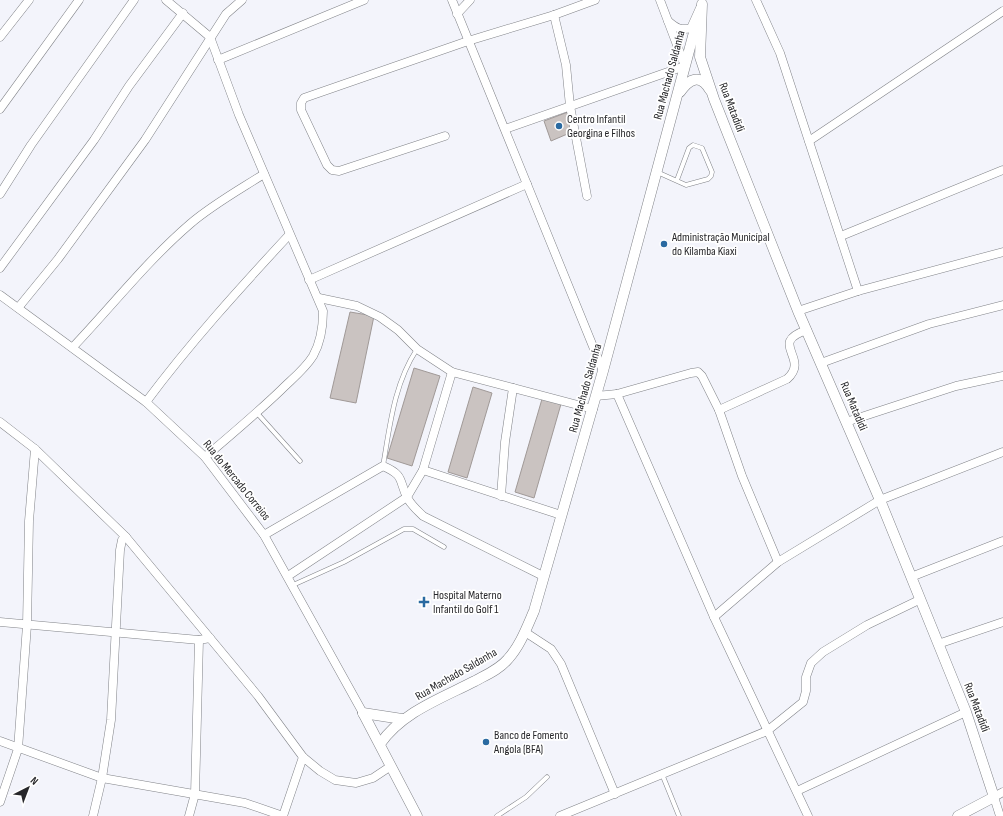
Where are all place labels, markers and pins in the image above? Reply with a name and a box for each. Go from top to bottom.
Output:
place label: Centro Infantil Georgina e Filhos [567,112,635,141]
marker: Centro Infantil Georgina e Filhos [554,121,564,131]
place label: Administração Municípal do Kilamba Kiaxi [671,230,770,259]
marker: Administração Municípal do Kilamba Kiaxi [659,239,669,249]
place label: Hospital Materno Infantil do Golf 1 [433,588,502,617]
marker: Hospital Materno Infantil do Golf 1 [418,596,430,608]
place label: Banco de Fomento Angola (BFA) [493,728,568,757]
marker: Banco de Fomento Angola (BFA) [481,737,491,747]

